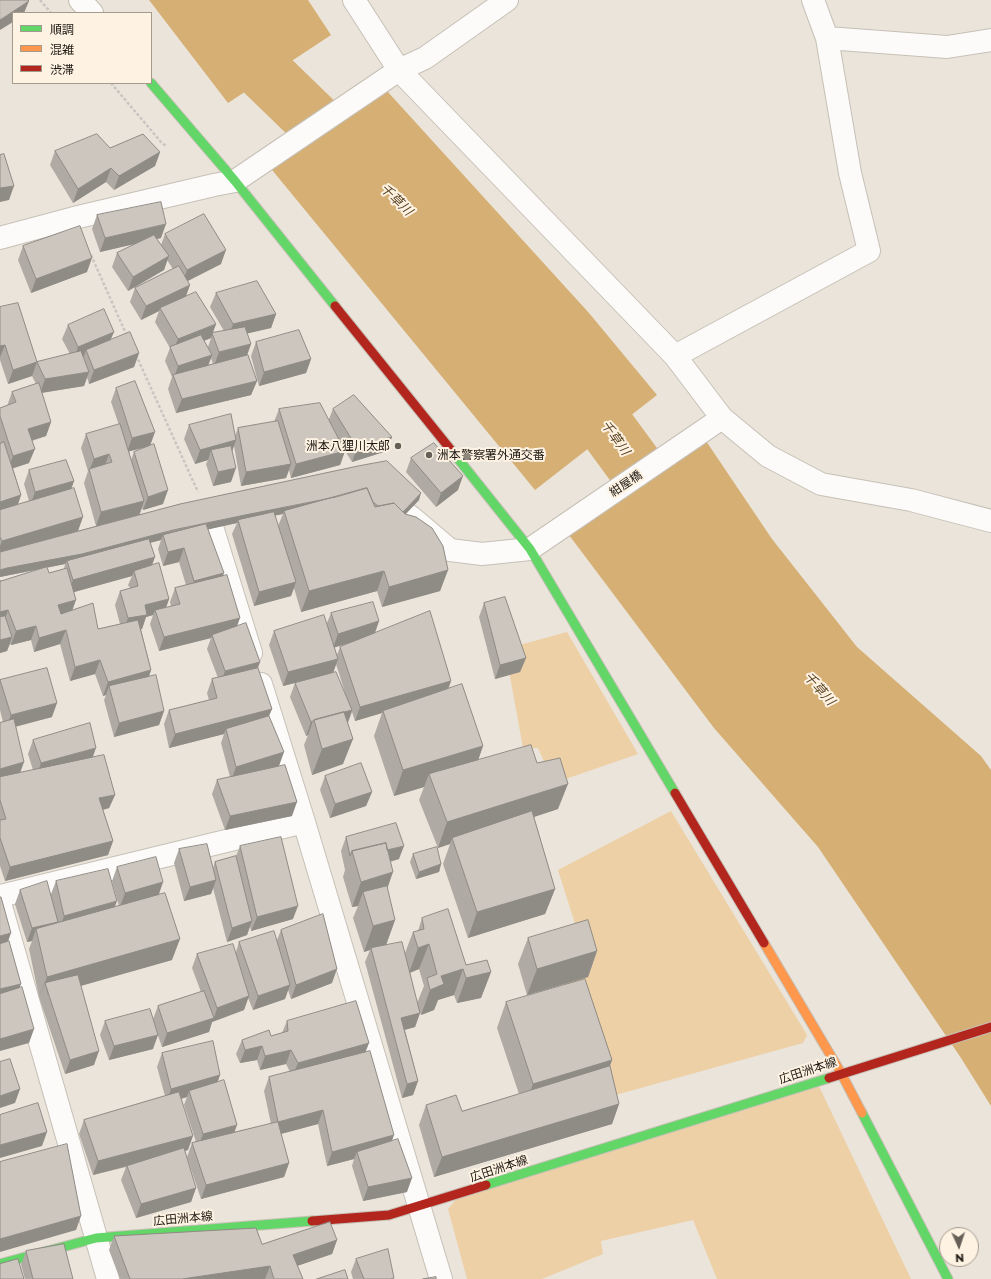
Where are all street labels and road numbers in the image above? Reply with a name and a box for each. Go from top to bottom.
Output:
street label: 紺屋橋 [607,468,645,500]
street label: 広田洲本線 [777,1055,839,1087]
street label: 広田洲本線 [468,1153,530,1185]
street label: 広田洲本線 [152,1209,214,1229]

